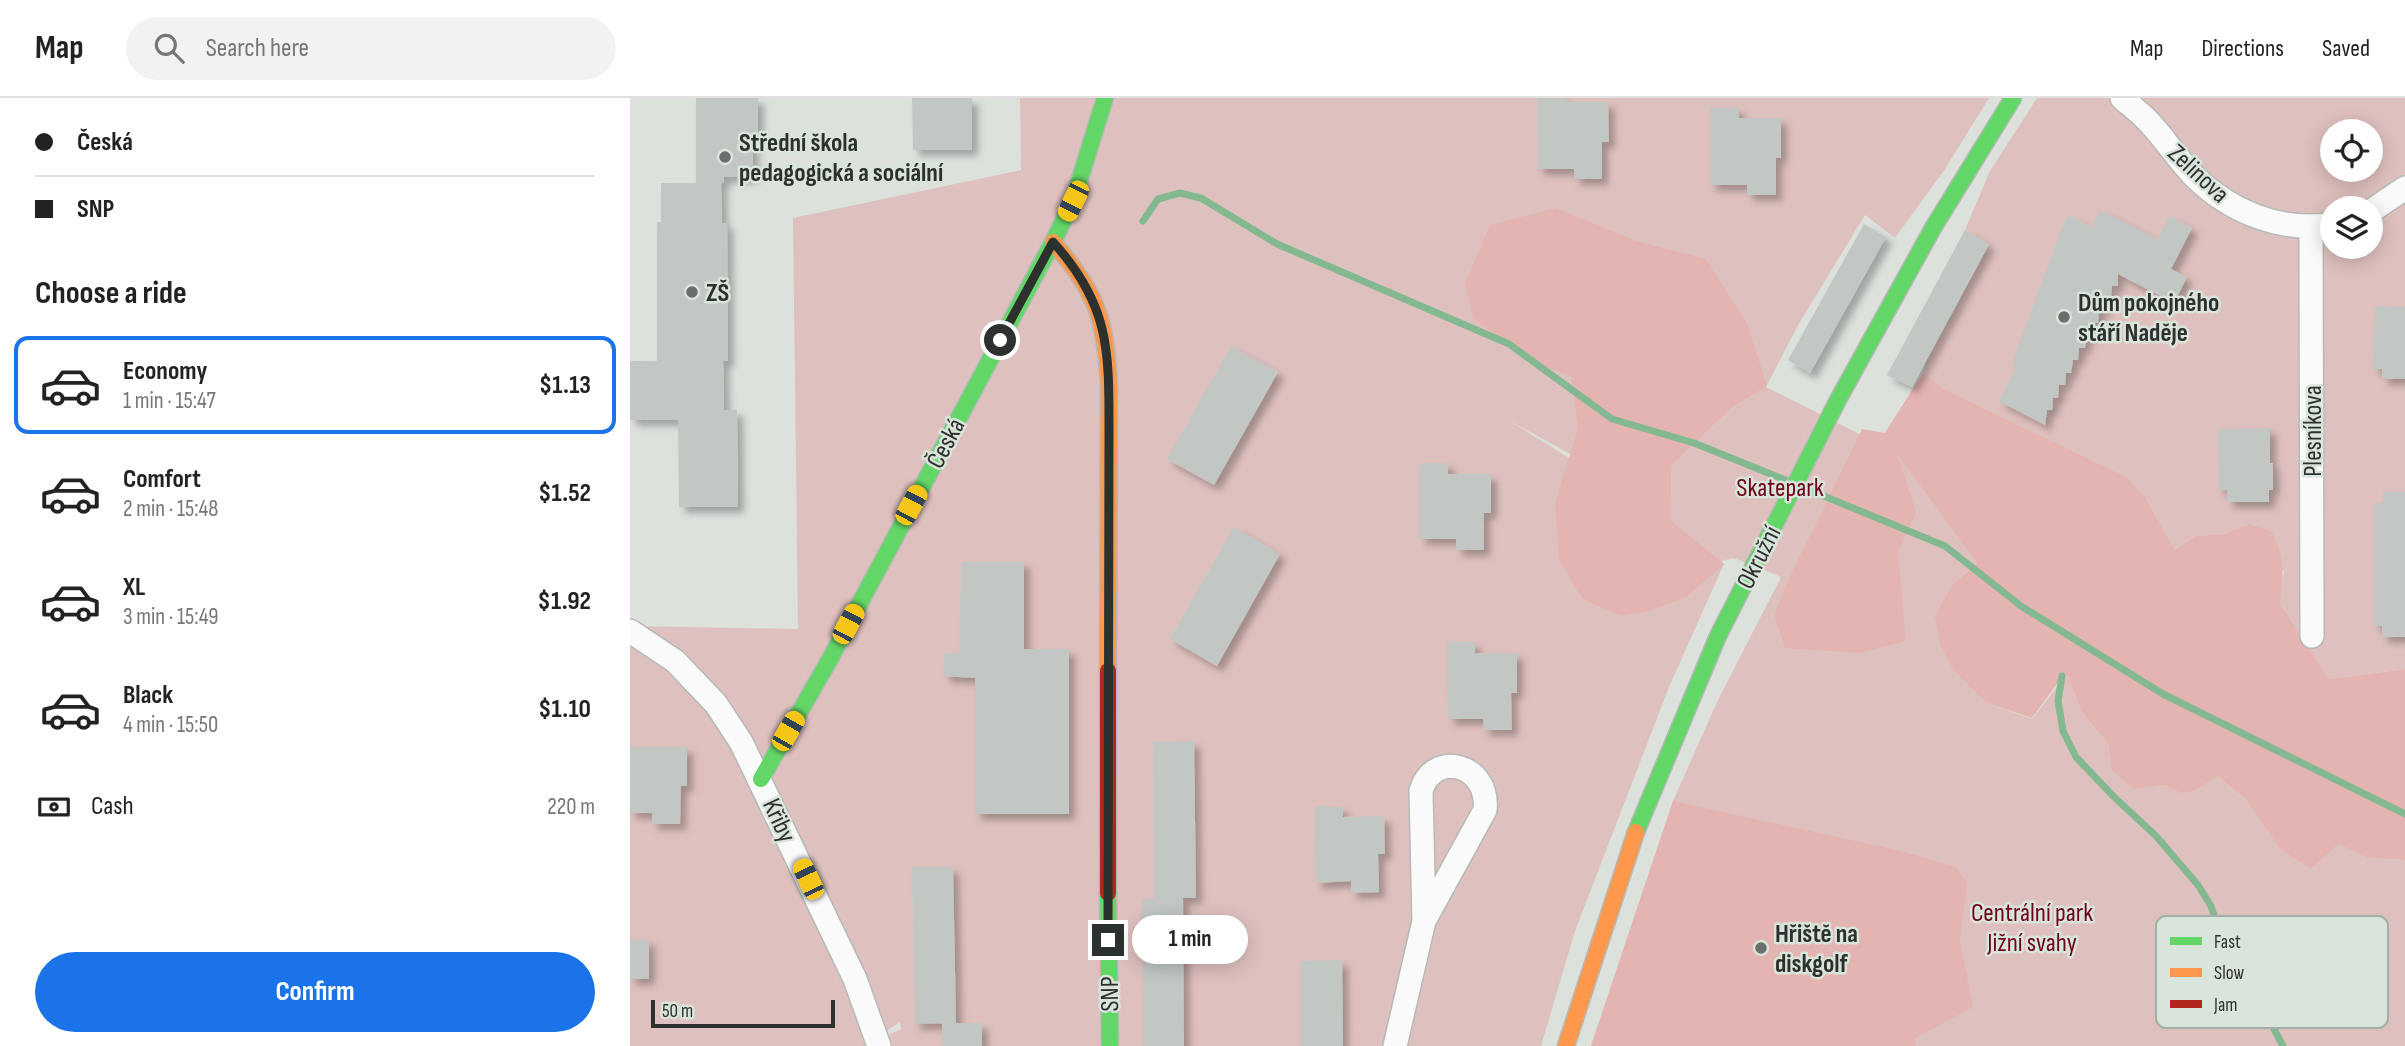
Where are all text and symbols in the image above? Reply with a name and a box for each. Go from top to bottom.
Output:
search box [126,17,616,80]
text: Map [35,28,84,68]
icon: search [150,29,188,67]
text: Search here [206,33,309,64]
text: Map [2130,34,2163,63]
text: Directions [2201,34,2284,63]
text: Saved [2322,34,2370,63]
map controls [2320,119,2383,259]
button: locate [2320,119,2383,182]
text: Česká [77,127,133,158]
place label: Střední škola pedagogická a sociální [739,128,944,189]
street label: Zelinova [2161,138,2235,210]
marker: Střední škola pedagogická a sociální [717,149,733,165]
car [1055,178,1092,224]
text: SNP [77,194,114,225]
button: layers [2320,196,2383,259]
text: Choose a ride [35,274,187,313]
place label: ZŠ [706,278,729,309]
marker: ZŠ [684,284,700,300]
place label: Dům pokojného stáří Naděje [2078,288,2219,349]
marker: Dům pokojného stáří Naděje [2056,309,2072,325]
route start [984,324,1016,356]
icon: car [39,354,102,417]
text: Economy [123,356,207,387]
text: $1.13 [539,370,591,401]
street label: Plesníkova [2298,385,2329,477]
text: 1 min · 15:47 [123,387,216,415]
street label: Česká [920,413,972,474]
icon: car [39,462,102,525]
text: Comfort [123,464,201,495]
park label: Skatepark [1736,473,1824,504]
text: $1.52 [538,478,591,509]
car [892,482,931,528]
text: 2 min · 15:48 [123,495,218,523]
street label: Okružní [1730,521,1788,594]
icon: car [39,570,102,633]
text: XL [123,572,145,603]
text: $1.92 [538,586,591,617]
car [829,601,868,647]
text: 3 min · 15:49 [123,603,219,631]
icon: car [39,678,102,741]
text: Black [123,680,173,711]
text: $1.10 [538,694,591,725]
car [769,708,808,754]
text: 4 min · 15:50 [123,711,218,739]
icon: cash [35,788,73,826]
text: Cash [91,791,134,822]
text: 220 m [547,793,595,821]
street label: Křiby [755,794,802,847]
car [790,856,827,902]
park label: Centrální park Jižní svahy [1971,898,2093,959]
callout: 1 min [1133,916,1248,964]
legend [2156,916,2388,1028]
place label: Hřiště na diskgolf [1775,919,1858,980]
route end [1092,924,1124,956]
text: 1 min [1169,925,1211,953]
text: Fast [2214,931,2241,954]
marker: Hřiště na diskgolf [1753,940,1769,956]
button: Confirm [35,952,595,1032]
text: Slow [2214,962,2244,985]
street label: SNP [1095,976,1126,1012]
text: Jam [2213,994,2237,1017]
scale bar [651,997,835,1029]
text: 50 m [662,1000,693,1023]

